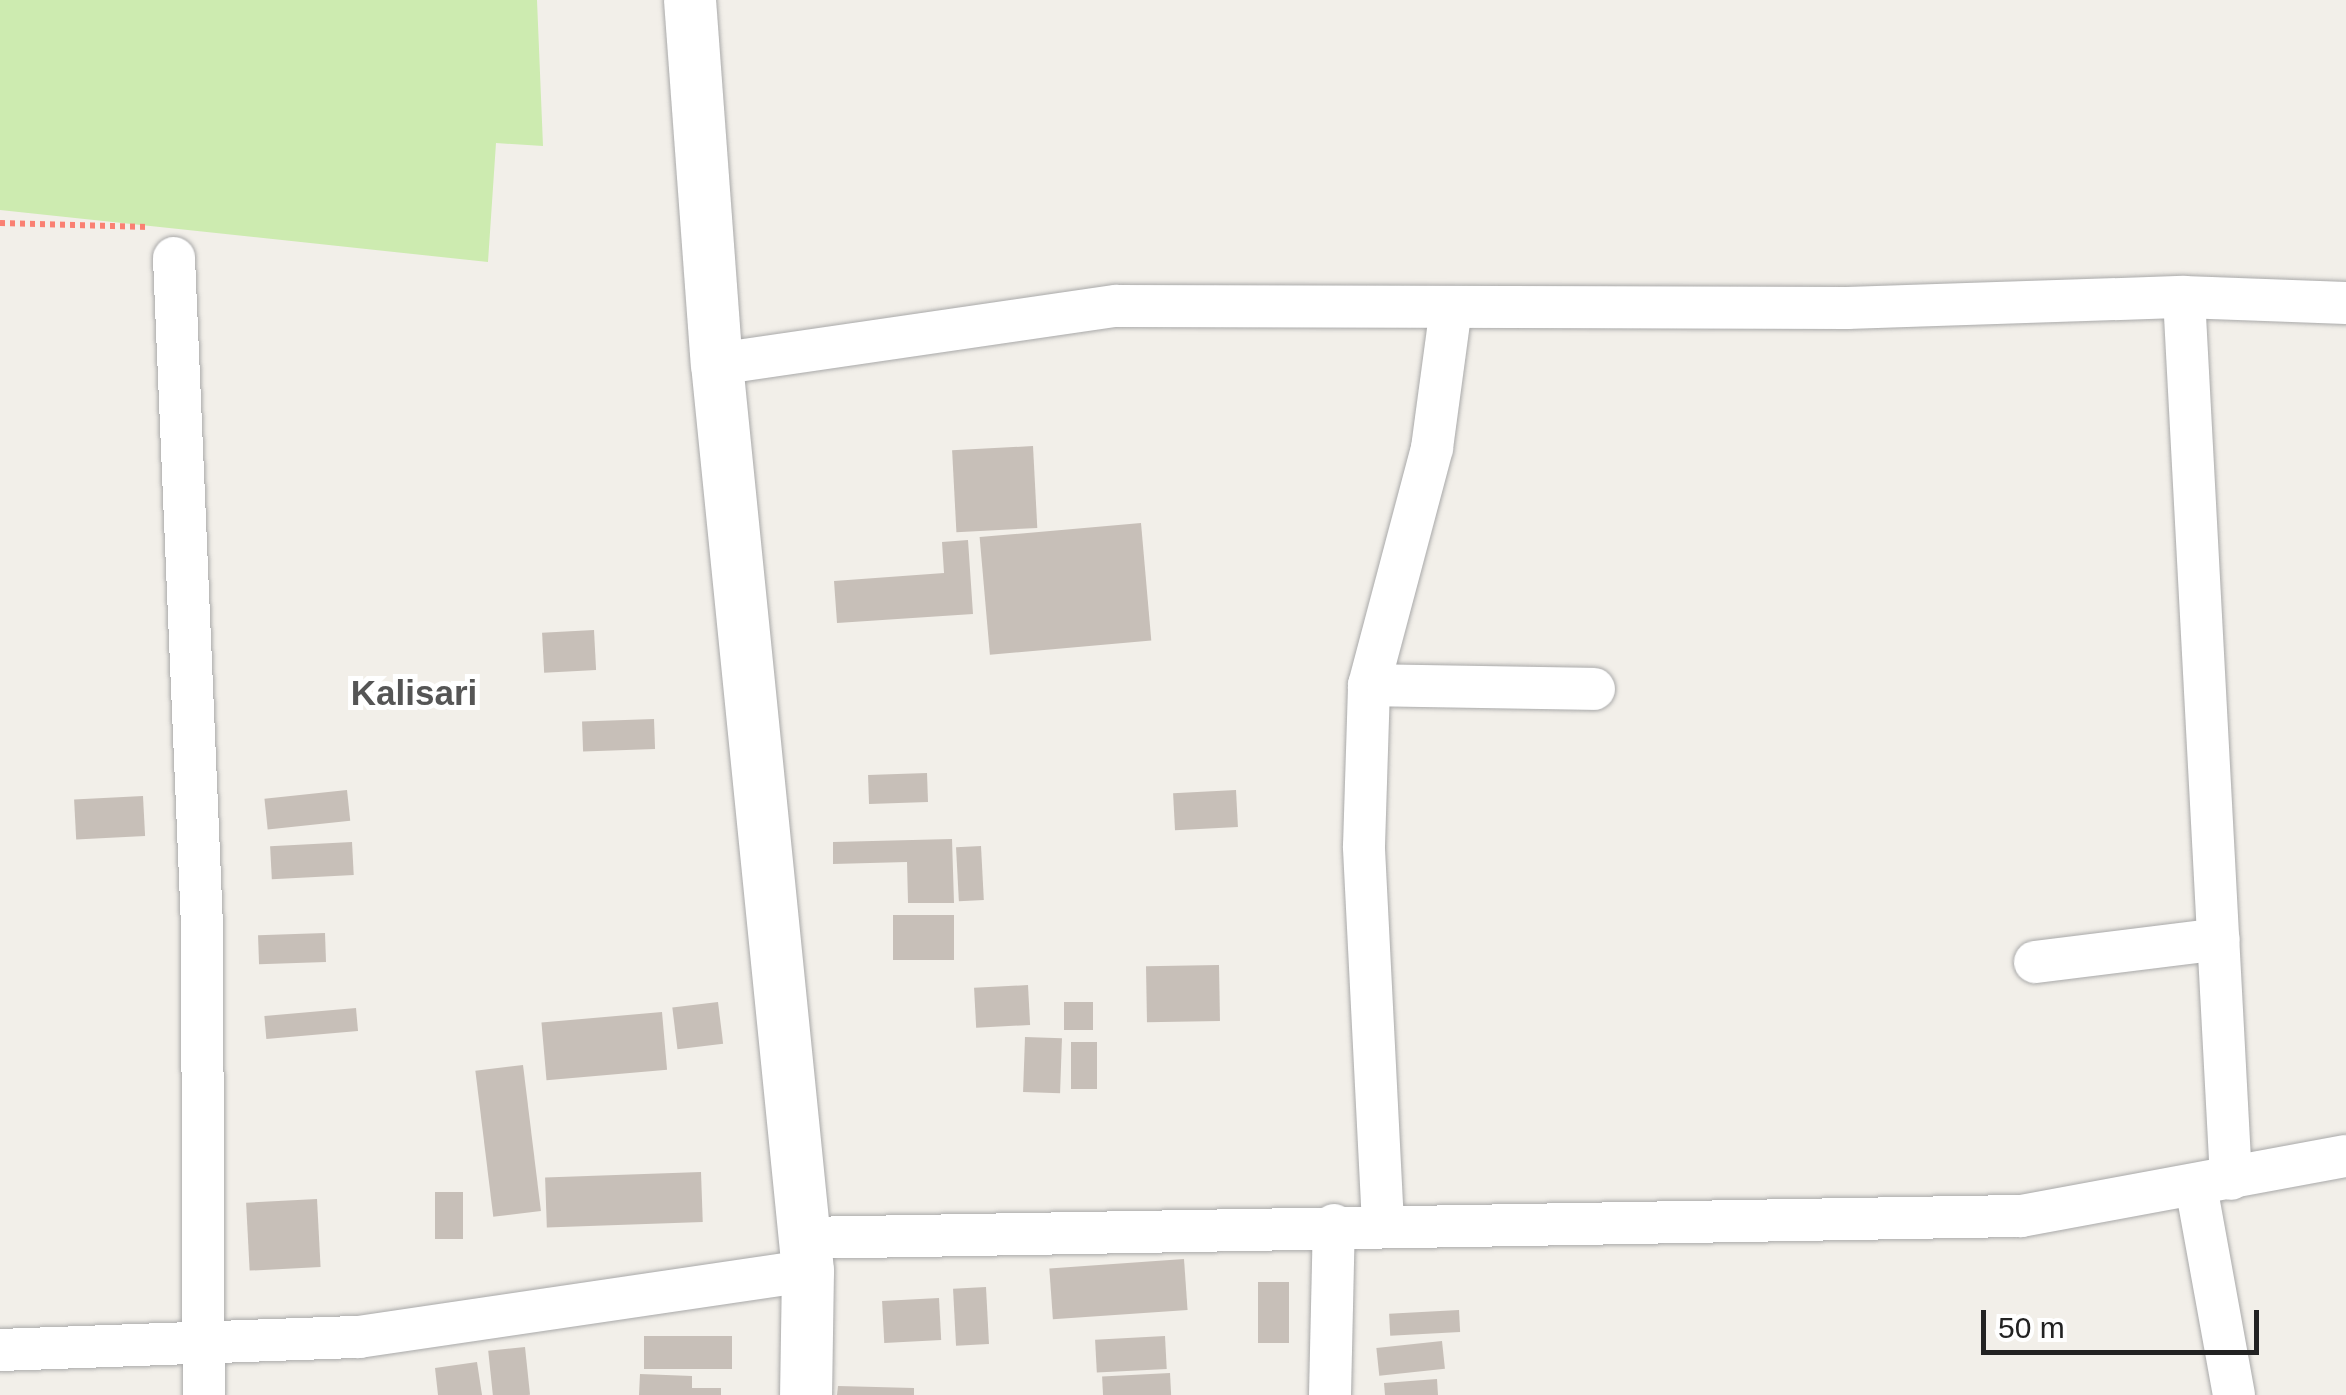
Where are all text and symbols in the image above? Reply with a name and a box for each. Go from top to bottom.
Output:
district label: Kalisari [351,672,477,714]
scale bar [1986,1290,2264,1352]
text: 50 m [1998,1311,2065,1344]

